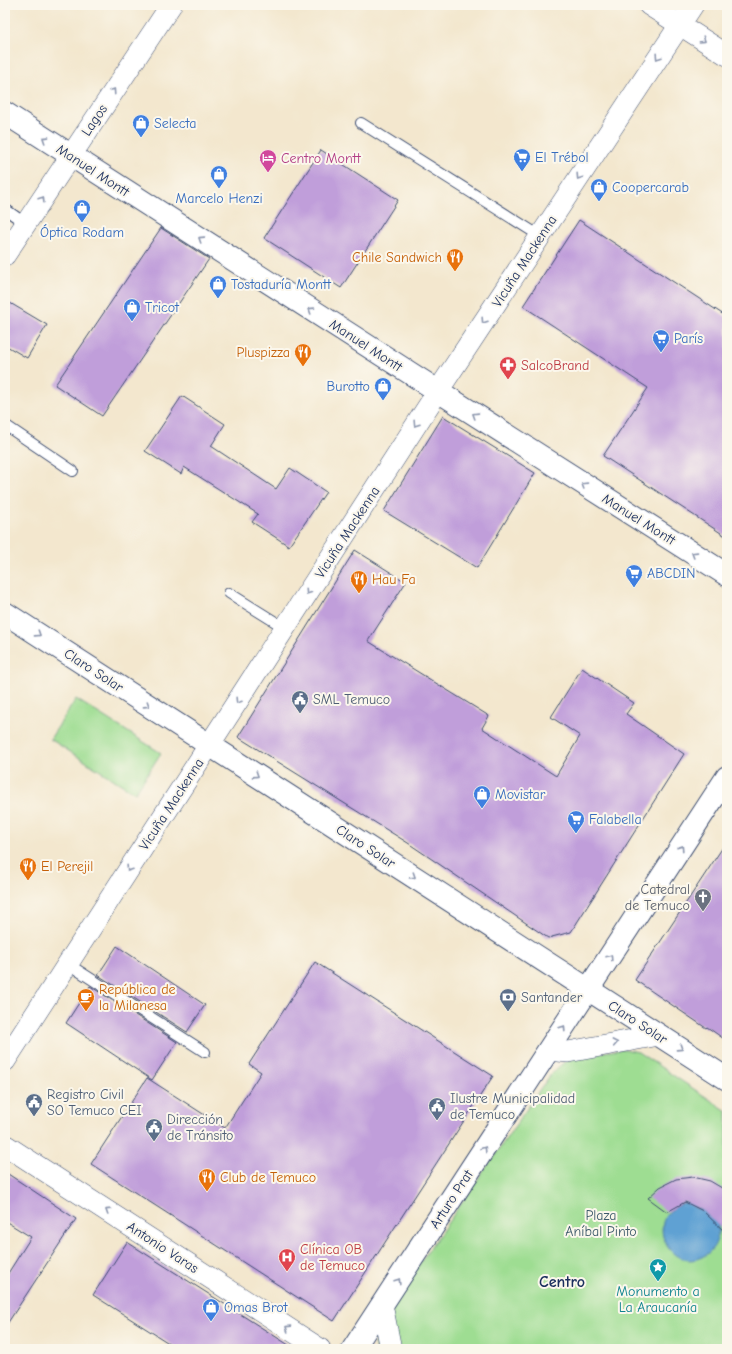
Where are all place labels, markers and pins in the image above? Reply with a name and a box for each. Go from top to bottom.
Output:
shop icon: Selecta [131,113,151,138]
place label: Selecta [154,115,196,132]
supermarket icon: El Trébol [512,147,532,172]
hotel icon: Centro Montt [258,148,278,173]
place label: El Trébol [535,149,589,166]
place label: Centro Montt [281,150,362,167]
shop icon: Marcelo Henzi [209,164,229,189]
shop icon: Coopercarab [589,177,609,202]
place label: Coopercarab [612,179,689,196]
place label: Marcelo Henzi [175,190,263,207]
shop icon: Óptica Rodam [72,198,92,223]
place label: Óptica Rodam [40,224,124,241]
restaurant icon: Chile Sandwich [445,247,465,272]
place label: Chile Sandwich [352,249,442,266]
shop icon: Tostaduría Montt [208,274,228,299]
place label: Tostaduría Montt [231,276,332,293]
shop icon: Tricot [122,297,142,322]
place label: Tricot [145,299,180,316]
supermarket icon: París [651,328,671,353]
place label: París [674,330,703,347]
restaurant icon: Pluspizza [293,342,313,367]
place label: Pluspizza [236,344,290,361]
pharmacy icon: SalcoBrand [498,355,518,380]
place label: SalcoBrand [521,357,590,374]
shop icon: Burotto [373,376,393,401]
place label: Burotto [327,378,370,395]
supermarket icon: ABCDIN [624,563,644,588]
place label: ABCDIN [647,565,696,582]
restaurant icon: Hau Fa [349,569,369,594]
place label: Hau Fa [372,571,416,588]
public building icon: SML Temuco [290,689,310,714]
place label: SML Temuco [313,691,390,708]
shop icon: Movistar [472,784,492,809]
place label: Movistar [495,786,546,803]
supermarket icon: Falabella [566,809,586,834]
place label: Falabella [589,811,642,828]
restaurant icon: El Perejil [18,856,38,881]
place label: El Perejil [41,858,93,875]
place label: Catedral de Temuco [625,881,690,914]
church icon: Catedral de Temuco [693,887,713,912]
place label: República de la Milanesa [99,981,176,1014]
cafe icon: República de la Milanesa [76,987,96,1012]
bank icon: Santander [498,987,518,1012]
place label: Santander [521,989,583,1006]
place label: Registro Civil SO Temuco CEI [47,1086,142,1119]
place label: Ilustre Municipalidad de Temuco [450,1090,575,1123]
public building icon: Registro Civil SO Temuco CEI [24,1092,44,1117]
public building icon: Ilustre Municipalidad de Temuco [427,1096,447,1121]
place label: Dirección de Tránsito [167,1111,234,1144]
public building icon: Dirección de Tránsito [144,1117,164,1142]
restaurant icon: Club de Temuco [197,1167,217,1192]
place label: Club de Temuco [220,1169,316,1186]
place label: Clínica OB de Temuco [300,1241,365,1274]
hospital icon: Clínica OB de Temuco [277,1247,297,1272]
place icon: Monumento a La Araucanía [648,1257,668,1282]
place label: Monumento a La Araucanía [616,1283,700,1316]
shop icon: Omas Brot [201,1297,221,1322]
place label: Omas Brot [224,1299,289,1316]

